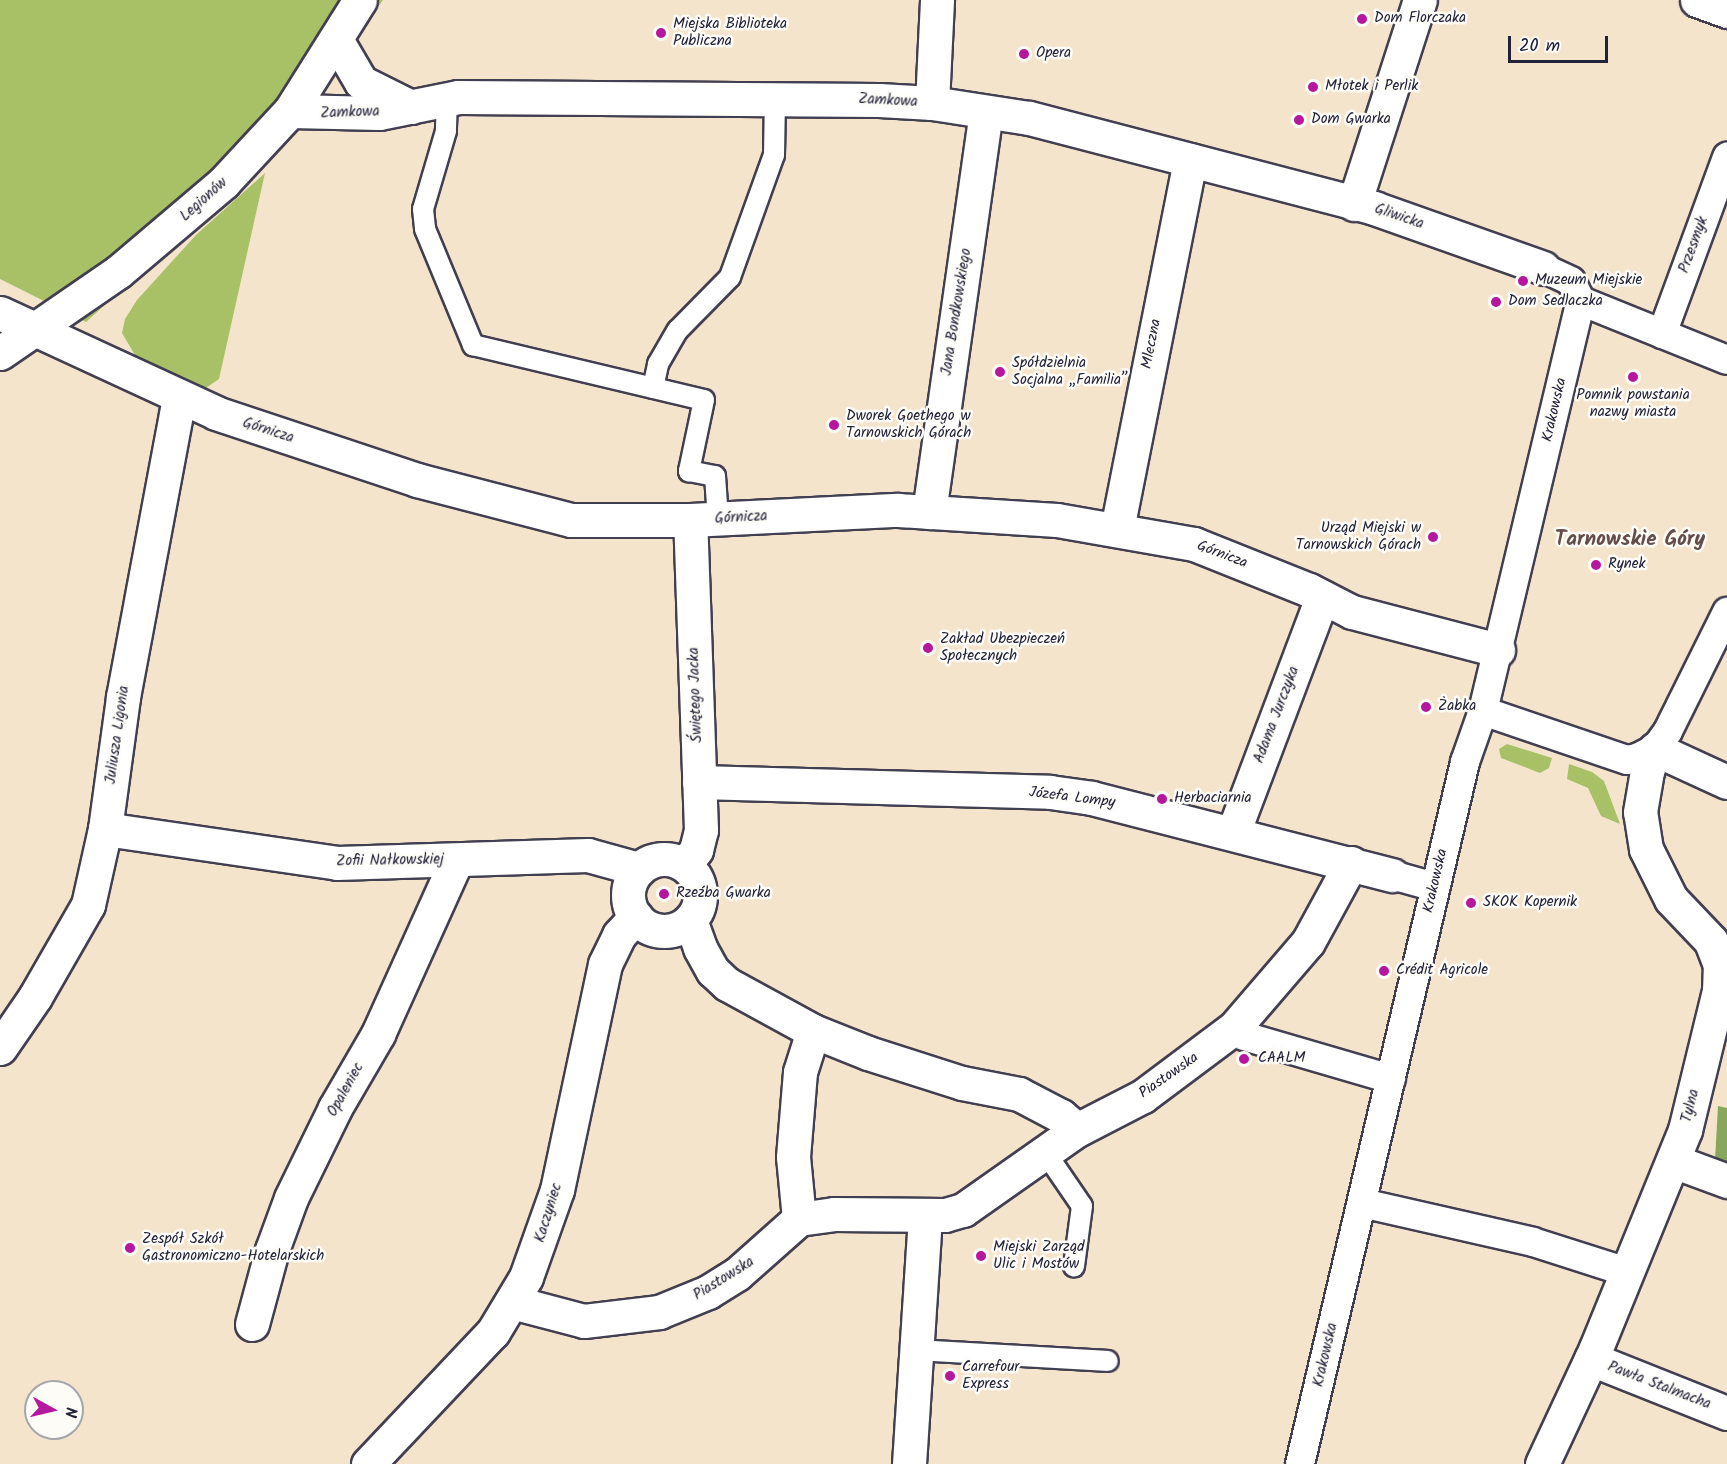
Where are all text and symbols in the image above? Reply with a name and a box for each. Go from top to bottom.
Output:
place label: Dom Florczaka [1374,10,1466,28]
marker: Dom Florczaka [1355,12,1369,26]
place label: Miejska Biblioteka Publiczna [673,15,787,50]
scale bar [1511,24,1612,62]
marker: Miejska Biblioteka Publiczna [654,26,668,40]
text: 20 m [1519,32,1560,61]
place label: Opera [1036,45,1071,63]
marker: Opera [1017,47,1031,61]
place label: Młotek i Perlik [1325,78,1418,96]
marker: Młotek i Perlik [1306,80,1320,94]
street label: Zamkowa [858,90,918,112]
street label: Zamkowa [320,103,380,123]
place label: Dom Gwarka [1311,111,1391,129]
marker: Dom Gwarka [1292,113,1306,127]
street label: Legionów [177,174,231,226]
street label: Gliwicka [1372,200,1426,234]
street label: Przesmyk [1675,214,1713,276]
street label: Jana Bondkowskiego [938,247,976,377]
place label: Muzeum Miejskie [1535,272,1642,290]
marker: Muzeum Miejskie [1516,274,1530,288]
place label: Dom Sedlaczka [1508,293,1603,311]
marker: Dom Sedlaczka [1489,295,1503,309]
street label: Mleczna [1138,317,1166,371]
place label: Spółdzielnia Socjalna „Familia” [1012,354,1128,389]
marker: Spółdzielnia Socjalna „Familia” [993,365,1007,379]
marker: Pomnik powstania nazwy miasta [1626,370,1640,384]
street label: Krakowska [1539,376,1571,444]
place label: Pomnik powstania nazwy miasta [1576,386,1690,421]
place label: Dworek Goethego w Tarnowskich Górach [846,407,971,442]
street label: Górnicza [240,414,296,448]
marker: Dworek Goethego w Tarnowskich Górach [827,418,841,432]
street label: Górnicza [714,508,768,528]
place label: Urząd Miejski w Tarnowskich Górach [1296,519,1421,554]
district label: Tarnowskie Góry [1555,527,1705,553]
marker: Urząd Miejski w Tarnowskich Górach [1426,530,1440,544]
street label: Górnicza [1194,537,1250,573]
place label: Rynek [1608,556,1646,574]
marker: Rynek [1589,558,1603,572]
place label: Zakład Ubezpieczeń Społecznych [940,630,1065,665]
marker: Zakład Ubezpieczeń Społecznych [921,641,935,655]
street label: Świętego Jacka [685,647,707,743]
street label: Adama Jurczyka [1250,664,1304,766]
street label: Juliusza Ligonia [102,685,134,785]
place label: Żabka [1438,698,1476,716]
marker: Żabka [1419,700,1433,714]
street label: Józefa Lompy [1028,784,1116,812]
place label: Herbaciarnia [1174,790,1252,808]
marker: Herbaciarnia [1155,792,1169,806]
street label: Krakowska [1420,847,1452,915]
street label: Zofii Nałkowskiej [336,851,444,871]
place label: Rzeźba Gwarka [676,885,771,903]
marker: Rzeźba Gwarka [657,887,671,901]
place label: SKOK Kopernik [1483,894,1577,912]
marker: SKOK Kopernik [1464,896,1478,910]
place label: Crédit Agricole [1396,962,1488,980]
marker: Crédit Agricole [1377,964,1391,978]
street label: Piastowska [1136,1049,1202,1103]
marker: CAALM [1235,1050,1253,1068]
place label: CAALM [1258,1050,1305,1068]
street label: Opaleniec [324,1060,368,1120]
street label: Tylna [1678,1087,1704,1125]
street label: Kaczyniec [531,1181,567,1245]
place label: Zespół Szkół Gastronomiczno-Hotelarskich [142,1230,324,1265]
place label: Miejski Zarząd Ulic i Mostów [993,1238,1084,1273]
marker: Zespół Szkół Gastronomiczno-Hotelarskich [123,1241,137,1255]
marker: Miejski Zarząd Ulic i Mostów [974,1249,988,1263]
street label: Piastowska [690,1253,758,1305]
street label: Krakowska [1310,1321,1342,1389]
place label: Carrefour Express [962,1358,1019,1393]
street label: Pawła Stalmacha [1605,1358,1713,1414]
marker: Carrefour Express [943,1369,957,1383]
north arrow [24,1380,84,1440]
text: N [57,1406,83,1419]

